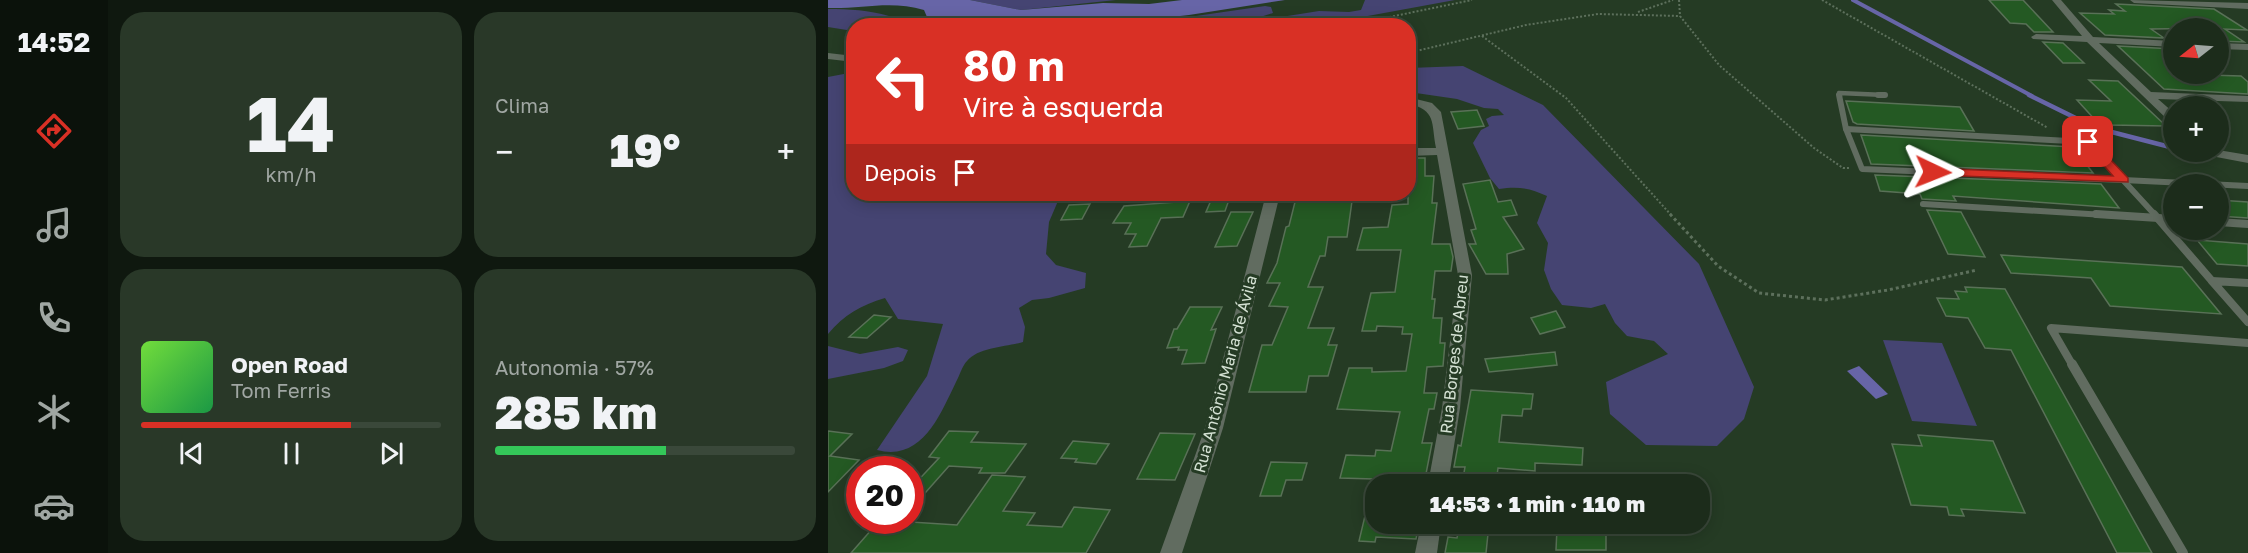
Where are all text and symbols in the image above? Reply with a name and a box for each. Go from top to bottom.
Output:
north arrow [2163,18,2229,84]
map controls [2163,18,2229,240]
text: 14:52 [18,26,90,58]
text: 80 m [963,40,1064,90]
icon: left [864,42,942,120]
text: 14 [247,76,335,169]
text: Vire à esquerda [963,91,1164,123]
text: Clima [495,93,549,117]
button: + [2163,96,2229,162]
icon: directions [33,110,75,152]
pin [2062,116,2113,167]
text: 19° [610,123,680,177]
icon: arrive [2071,125,2104,158]
text: − [495,132,513,171]
text: + [777,132,795,171]
position arrow [1901,140,1965,204]
icon: arrive [948,156,981,189]
text: Depois [864,159,936,186]
text: km/h [266,162,316,186]
button: − [2163,174,2229,240]
icon: music [33,204,75,246]
street label: Rua Antônio Maria de Ávila [1189,273,1261,475]
street label: Rua Borges de Abreu [1436,273,1472,435]
icon: phone [33,297,75,339]
text: Open Road [231,351,348,378]
text: Autonomia · 57% [495,355,654,379]
text: Tom Ferris [231,378,331,402]
text: 285 km [495,385,657,439]
icon: climate [33,391,75,433]
icon: previous [175,437,208,470]
icon: pause [275,437,308,470]
icon: next [375,437,408,470]
speed limit sign: 20 [846,456,924,534]
icon: car [33,485,75,527]
text: 14:53 · 1 min · 110 m [1430,490,1645,517]

